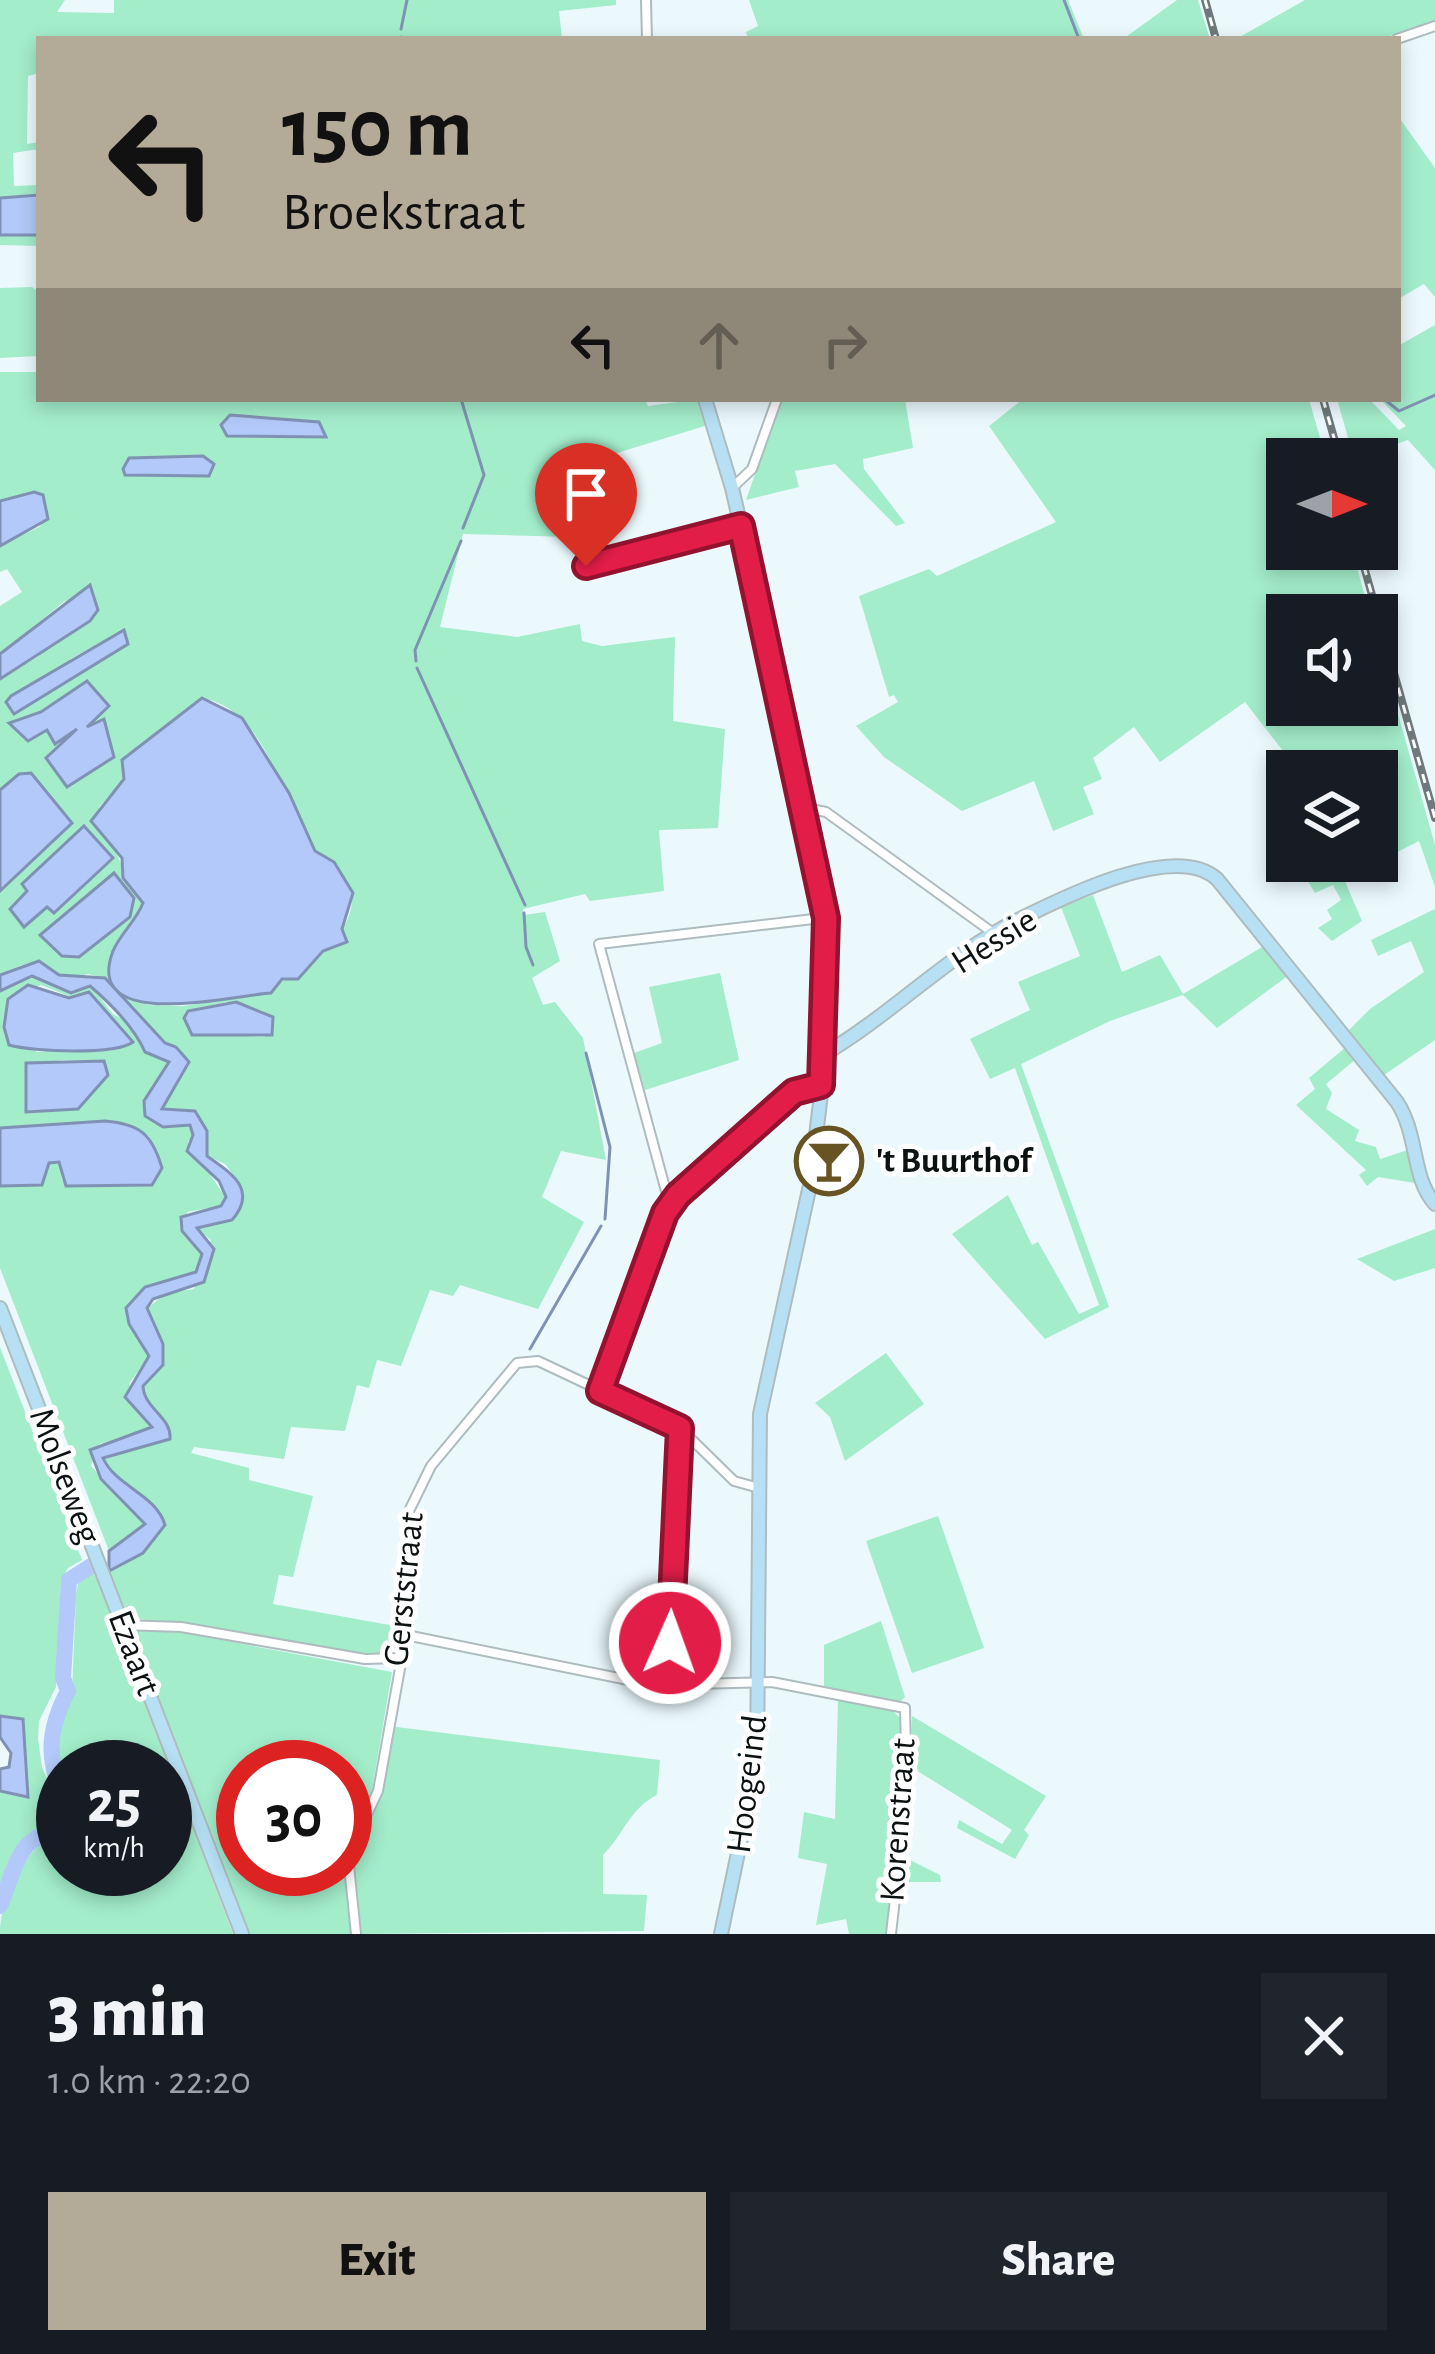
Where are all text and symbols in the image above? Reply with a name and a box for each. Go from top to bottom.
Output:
icon: left [84,84,240,240]
text: 150 m [282,88,473,172]
text: Broekstraat [282,186,525,240]
icon: left [560,312,626,378]
icon: ahead [686,312,752,378]
icon: right [812,312,878,378]
north arrow [1266,438,1398,570]
map controls [1266,438,1398,882]
pin [535,443,637,566]
icon: arrive [553,461,619,527]
button: sound [1266,594,1398,726]
button: layers [1266,750,1398,882]
street label: Hessie [945,901,1043,981]
bar icon: 't Buurthof [794,1126,864,1196]
place label: 't Buurthof [876,1143,1035,1179]
street label: Molseweg [23,1403,107,1549]
street label: Gerststraat [378,1510,430,1668]
position arrow [607,1580,733,1706]
street label: Ezaart [102,1606,167,1701]
street label: Hoogeind [721,1713,773,1855]
street label: Korenstraat [874,1737,922,1903]
speed limit sign: 30 [216,1740,372,1896]
text: 25 [87,1773,141,1833]
text: km/h [83,1833,145,1863]
button: close [1261,1973,1387,2099]
text: 3 min [48,1977,206,2049]
text: 1.0 km · 22:20 [48,2062,251,2101]
button: Exit [48,2192,706,2330]
button: Share [730,2192,1387,2330]

